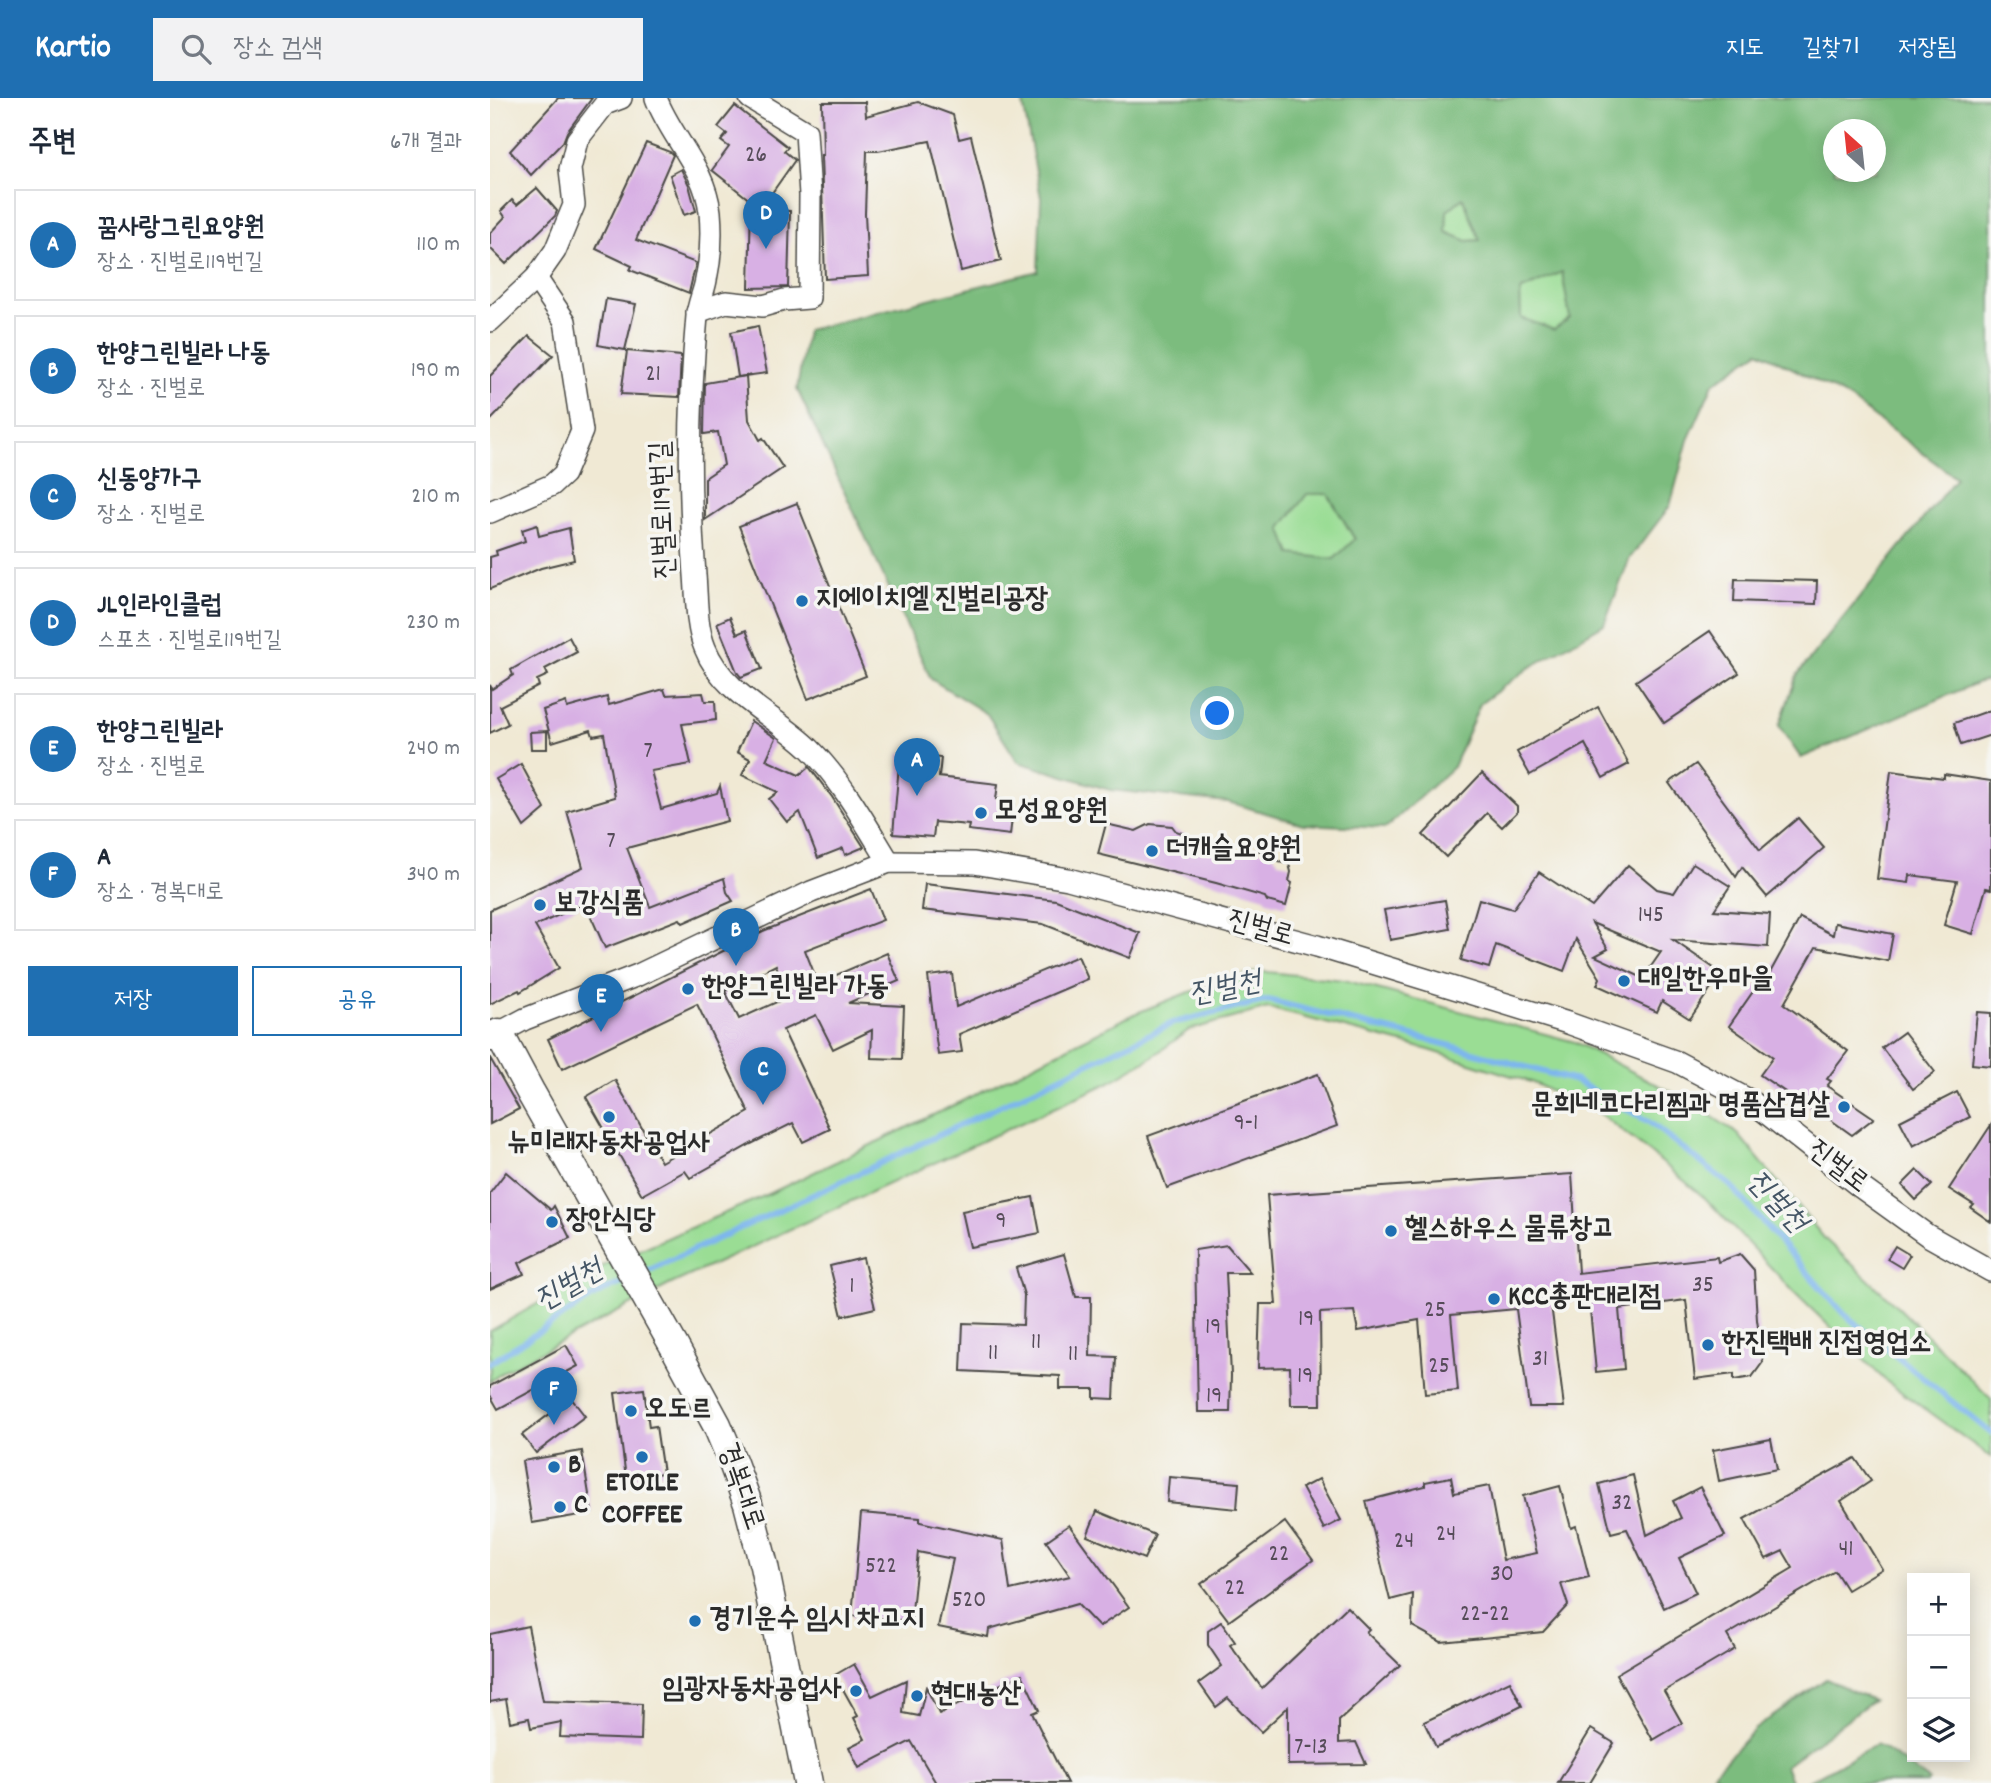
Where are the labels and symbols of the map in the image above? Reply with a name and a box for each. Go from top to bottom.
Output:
north arrow [1823,119,1886,182]
house number: 26 [745,139,767,173]
pin: D [743,191,789,249]
house number: 21 [645,358,661,392]
street label: 진벌로119번길 [643,440,687,580]
place label: 지에이치엘 진벌리공장 [816,581,1048,621]
marker: 지에이치엘 진벌리공장 [794,593,810,609]
your location [1200,696,1234,730]
house number: 7 [643,735,653,769]
pin: A [894,738,940,796]
place label: 모성요양원 [995,793,1108,833]
marker: 모성요양원 [973,805,989,821]
house number: 7 [606,825,616,859]
place label: 더캐슬요양원 [1166,831,1301,871]
marker: 더캐슬요양원 [1144,843,1160,859]
place label: 보강식품 [554,885,644,925]
marker: 보강식품 [532,897,548,913]
house number: 145 [1638,899,1664,933]
street label: 진벌로 [1222,901,1298,959]
pin: B [713,908,759,966]
water label: 진벌천 [1185,961,1267,1018]
place label: 대일한우마을 [1638,961,1773,1001]
place label: 한양그린빌라 가동 [701,969,889,1009]
marker: 대일한우마을 [1616,973,1632,989]
pin: E [578,974,624,1032]
marker: 한양그린빌라 가동 [680,981,696,997]
pin: C [740,1047,786,1105]
place label: 문희네코다리찜과 명품삼겹살 [1531,1087,1830,1127]
marker: 문희네코다리찜과 명품삼겹살 [1836,1099,1852,1115]
house number: 9-1 [1234,1107,1258,1141]
marker: 뉴미래자동차공업사 [601,1109,617,1125]
place label: 뉴미래자동차공업사 [508,1125,710,1165]
street label: 진벌로 [1798,1131,1876,1205]
water label: 진벌천 [1735,1162,1817,1246]
place label: 장안식당 [566,1202,656,1242]
house number: 9 [996,1205,1007,1239]
place label: 헬스하우스 물류창고 [1405,1211,1614,1251]
marker: 장안식당 [544,1214,560,1230]
marker: 헬스하우스 물류창고 [1383,1223,1399,1239]
water label: 진벌천 [528,1249,615,1324]
house number: 35 [1692,1269,1714,1303]
house number: 1 [849,1270,855,1304]
place label: KCC총판대리점 [1508,1279,1661,1319]
marker: KCC총판대리점 [1486,1291,1502,1307]
house number: 25 [1424,1294,1446,1328]
house number: 19 [1298,1303,1314,1337]
house number: 19 [1205,1311,1221,1345]
place label: 한진택배 진접영업소 [1721,1325,1931,1365]
house number: 11 [1031,1326,1041,1360]
house number: 11 [988,1337,998,1371]
marker: 한진택배 진접영업소 [1700,1337,1716,1353]
house number: 11 [1068,1338,1078,1372]
house number: 31 [1532,1343,1548,1377]
house number: 25 [1428,1350,1450,1384]
house number: 19 [1297,1360,1313,1394]
pin: F [531,1367,577,1425]
house number: 19 [1206,1380,1222,1414]
place label: 오도르 [645,1391,713,1431]
marker: 오도르 [623,1403,639,1419]
street label: 경복대로 [705,1438,773,1536]
place label: B [568,1447,581,1487]
marker: ETOILE COFFEE [634,1449,650,1465]
marker: B [546,1459,562,1475]
place label: ETOILE COFFEE [602,1465,682,1537]
place label: C [574,1487,588,1527]
house number: 32 [1611,1487,1633,1521]
marker: C [552,1499,568,1515]
house number: 24 [1436,1518,1456,1552]
house number: 24 [1394,1525,1414,1559]
house number: 41 [1838,1533,1854,1567]
house number: 22 [1269,1538,1289,1572]
house number: 522 [865,1550,897,1584]
house number: 30 [1490,1558,1514,1592]
house number: 22 [1225,1572,1245,1606]
house number: 520 [952,1584,986,1618]
house number: 22-22 [1460,1598,1510,1632]
place label: 경기운수 임시 차고지 [709,1601,925,1641]
marker: 경기운수 임시 차고지 [687,1613,703,1629]
place label: 임광자동차공업사 [662,1671,842,1711]
place label: 현대농산 [931,1676,1022,1716]
marker: 임광자동차공업사 [848,1683,864,1699]
marker: 현대농산 [909,1688,925,1704]
house number: 7-13 [1294,1731,1328,1765]

